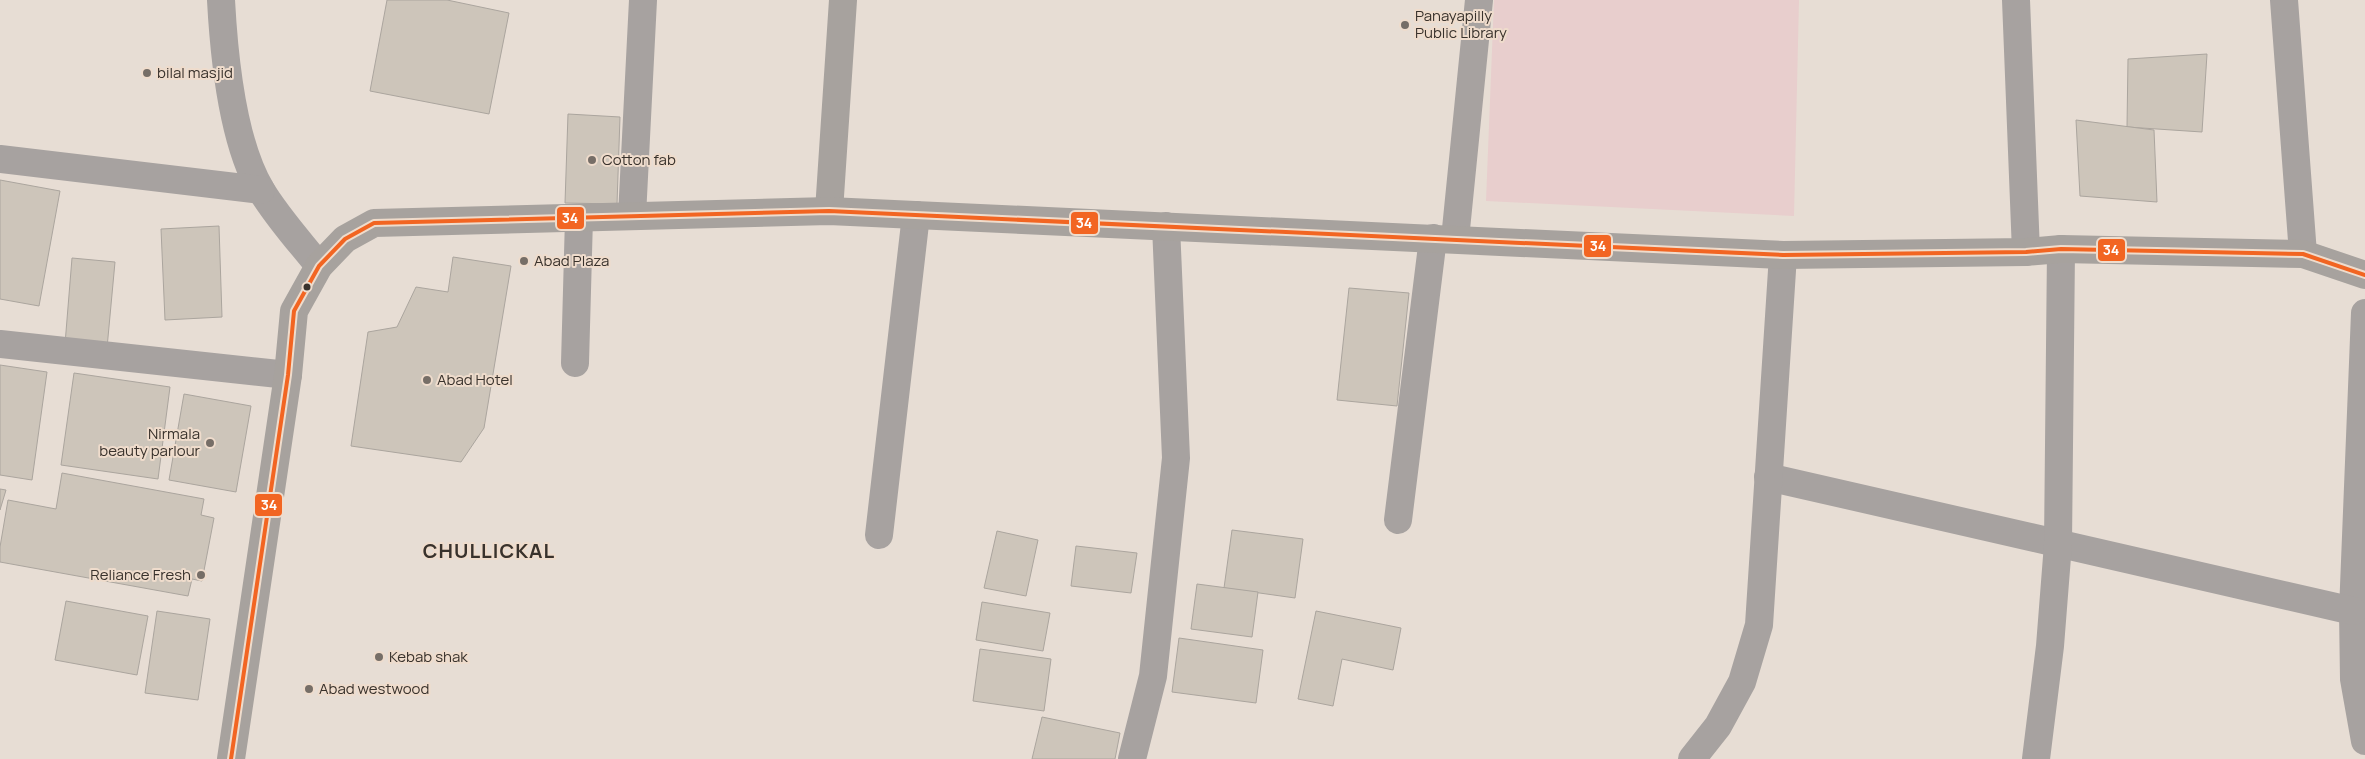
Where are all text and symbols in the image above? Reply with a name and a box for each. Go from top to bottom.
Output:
place label: Panayapilly Public Library [1415,5,1507,43]
marker: Panayapilly Public Library [1399,19,1411,31]
place label: bilal masjid [157,62,233,83]
marker: bilal masjid [141,67,153,79]
place label: Cotton fab [602,149,676,170]
marker: Cotton fab [586,154,598,166]
line badge: 34 [556,206,585,230]
text: 34 [562,208,578,227]
line badge: 34 [1070,211,1099,235]
text: 34 [1076,213,1092,232]
line badge: 34 [1583,234,1612,258]
text: 34 [1590,236,1606,255]
line badge: 34 [2097,238,2126,262]
text: 34 [2103,240,2119,259]
place label: Abad Plaza [534,250,609,271]
marker: Abad Plaza [518,255,530,267]
unlabelled marker [302,282,312,292]
place label: Abad Hotel [437,369,513,390]
marker: Abad Hotel [421,374,433,386]
place label: Nirmala beauty parlour [99,423,201,461]
marker: Nirmala beauty parlour [204,437,216,449]
line badge: 34 [254,493,283,517]
text: 34 [261,495,277,514]
district label: CHULLICKAL [423,537,555,564]
place label: Reliance Fresh [90,564,191,585]
marker: Reliance Fresh [195,569,207,581]
place label: Kebab shak [389,646,468,667]
marker: Kebab shak [373,651,385,663]
place label: Abad westwood [319,678,429,699]
marker: Abad westwood [303,683,315,695]

